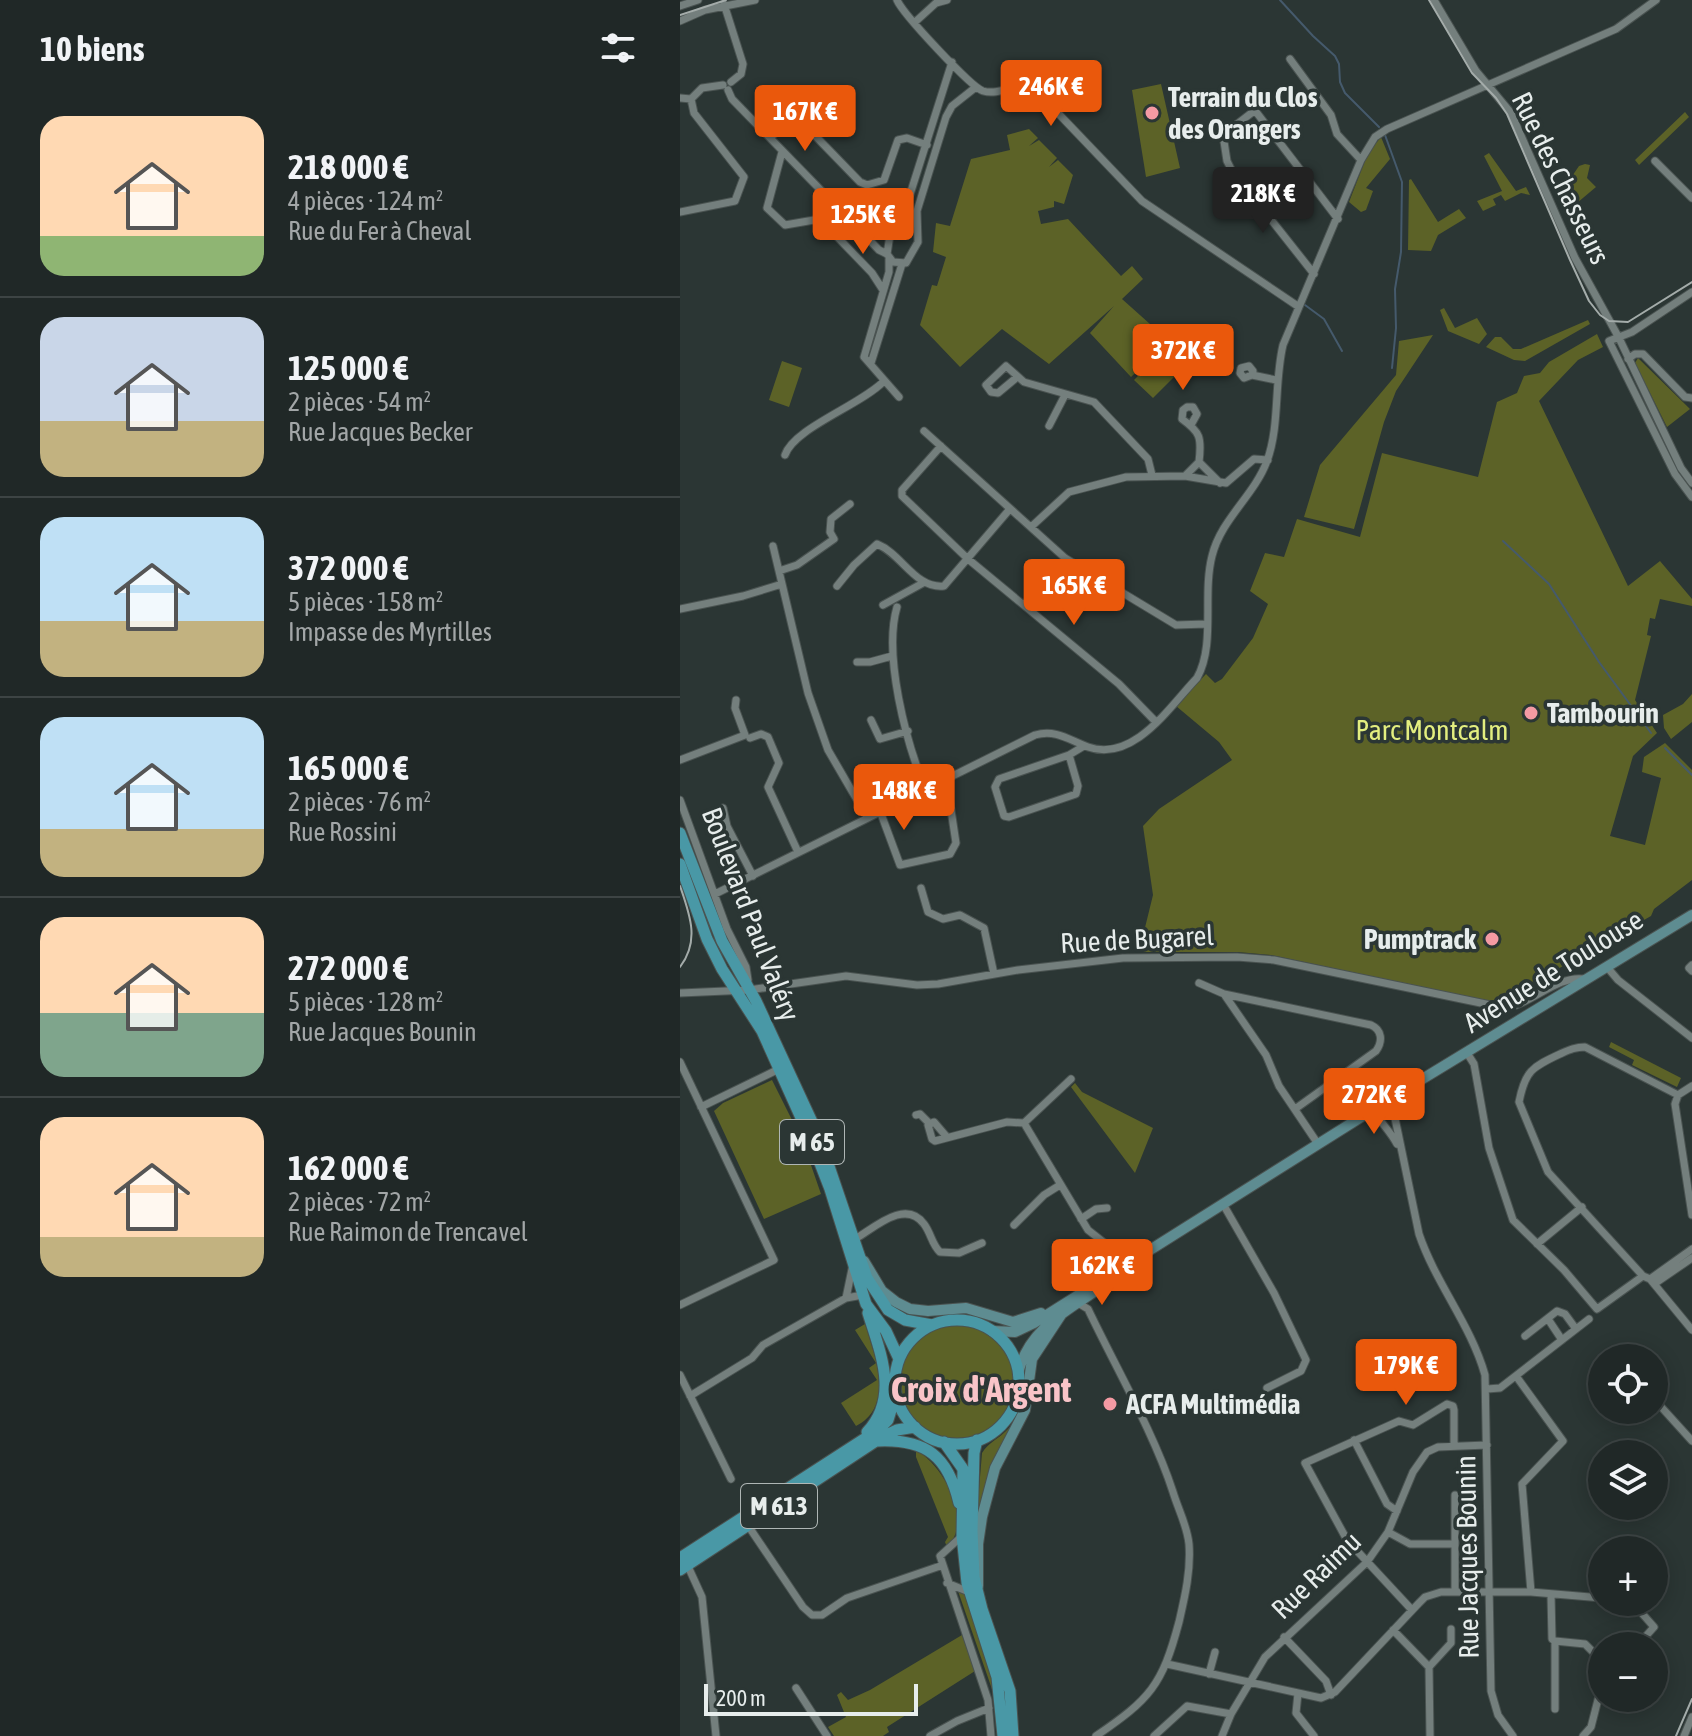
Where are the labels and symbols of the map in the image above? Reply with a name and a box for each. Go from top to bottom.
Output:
pin: 246K € [986,60,1116,128]
place label: Terrain du Clos des Orangers [1168,81,1318,145]
pin: 167K € [740,85,870,153]
street label: Rue des Chasseurs [1506,87,1616,269]
marker: Terrain du Clos des Orangers [1143,104,1161,122]
pin: 218K € [1198,167,1328,235]
pin: 125K € [798,188,928,256]
pin: 372K € [1118,324,1248,392]
pin: 165K € [1009,559,1139,627]
place label: Tambourin [1547,697,1659,729]
marker: Tambourin [1522,704,1540,722]
park label: Parc Montcalm [1356,714,1508,746]
pin: 148K € [839,764,969,832]
street label: Boulevard Paul Valéry [696,803,806,1025]
street label: Avenue de Toulouse [1458,903,1648,1039]
street label: Rue de Bugarel [1059,919,1215,959]
place label: Pumptrack [1364,923,1477,955]
marker: Pumptrack [1483,930,1501,948]
pin: 272K € [1309,1068,1439,1136]
road number: M 65 [780,1120,844,1164]
pin: 162K € [1037,1239,1167,1307]
pin: 179K € [1341,1339,1471,1407]
district label: Croix d'Argent [891,1368,1072,1410]
place label: ACFA Multimédia [1125,1388,1300,1420]
marker: ACFA Multimédia [1101,1395,1119,1413]
street label: Rue Jacques Bounin [1449,1455,1485,1659]
road number: M 613 [741,1484,817,1528]
street label: Rue Raimu [1265,1525,1367,1625]
scale bar [704,1680,918,1716]

